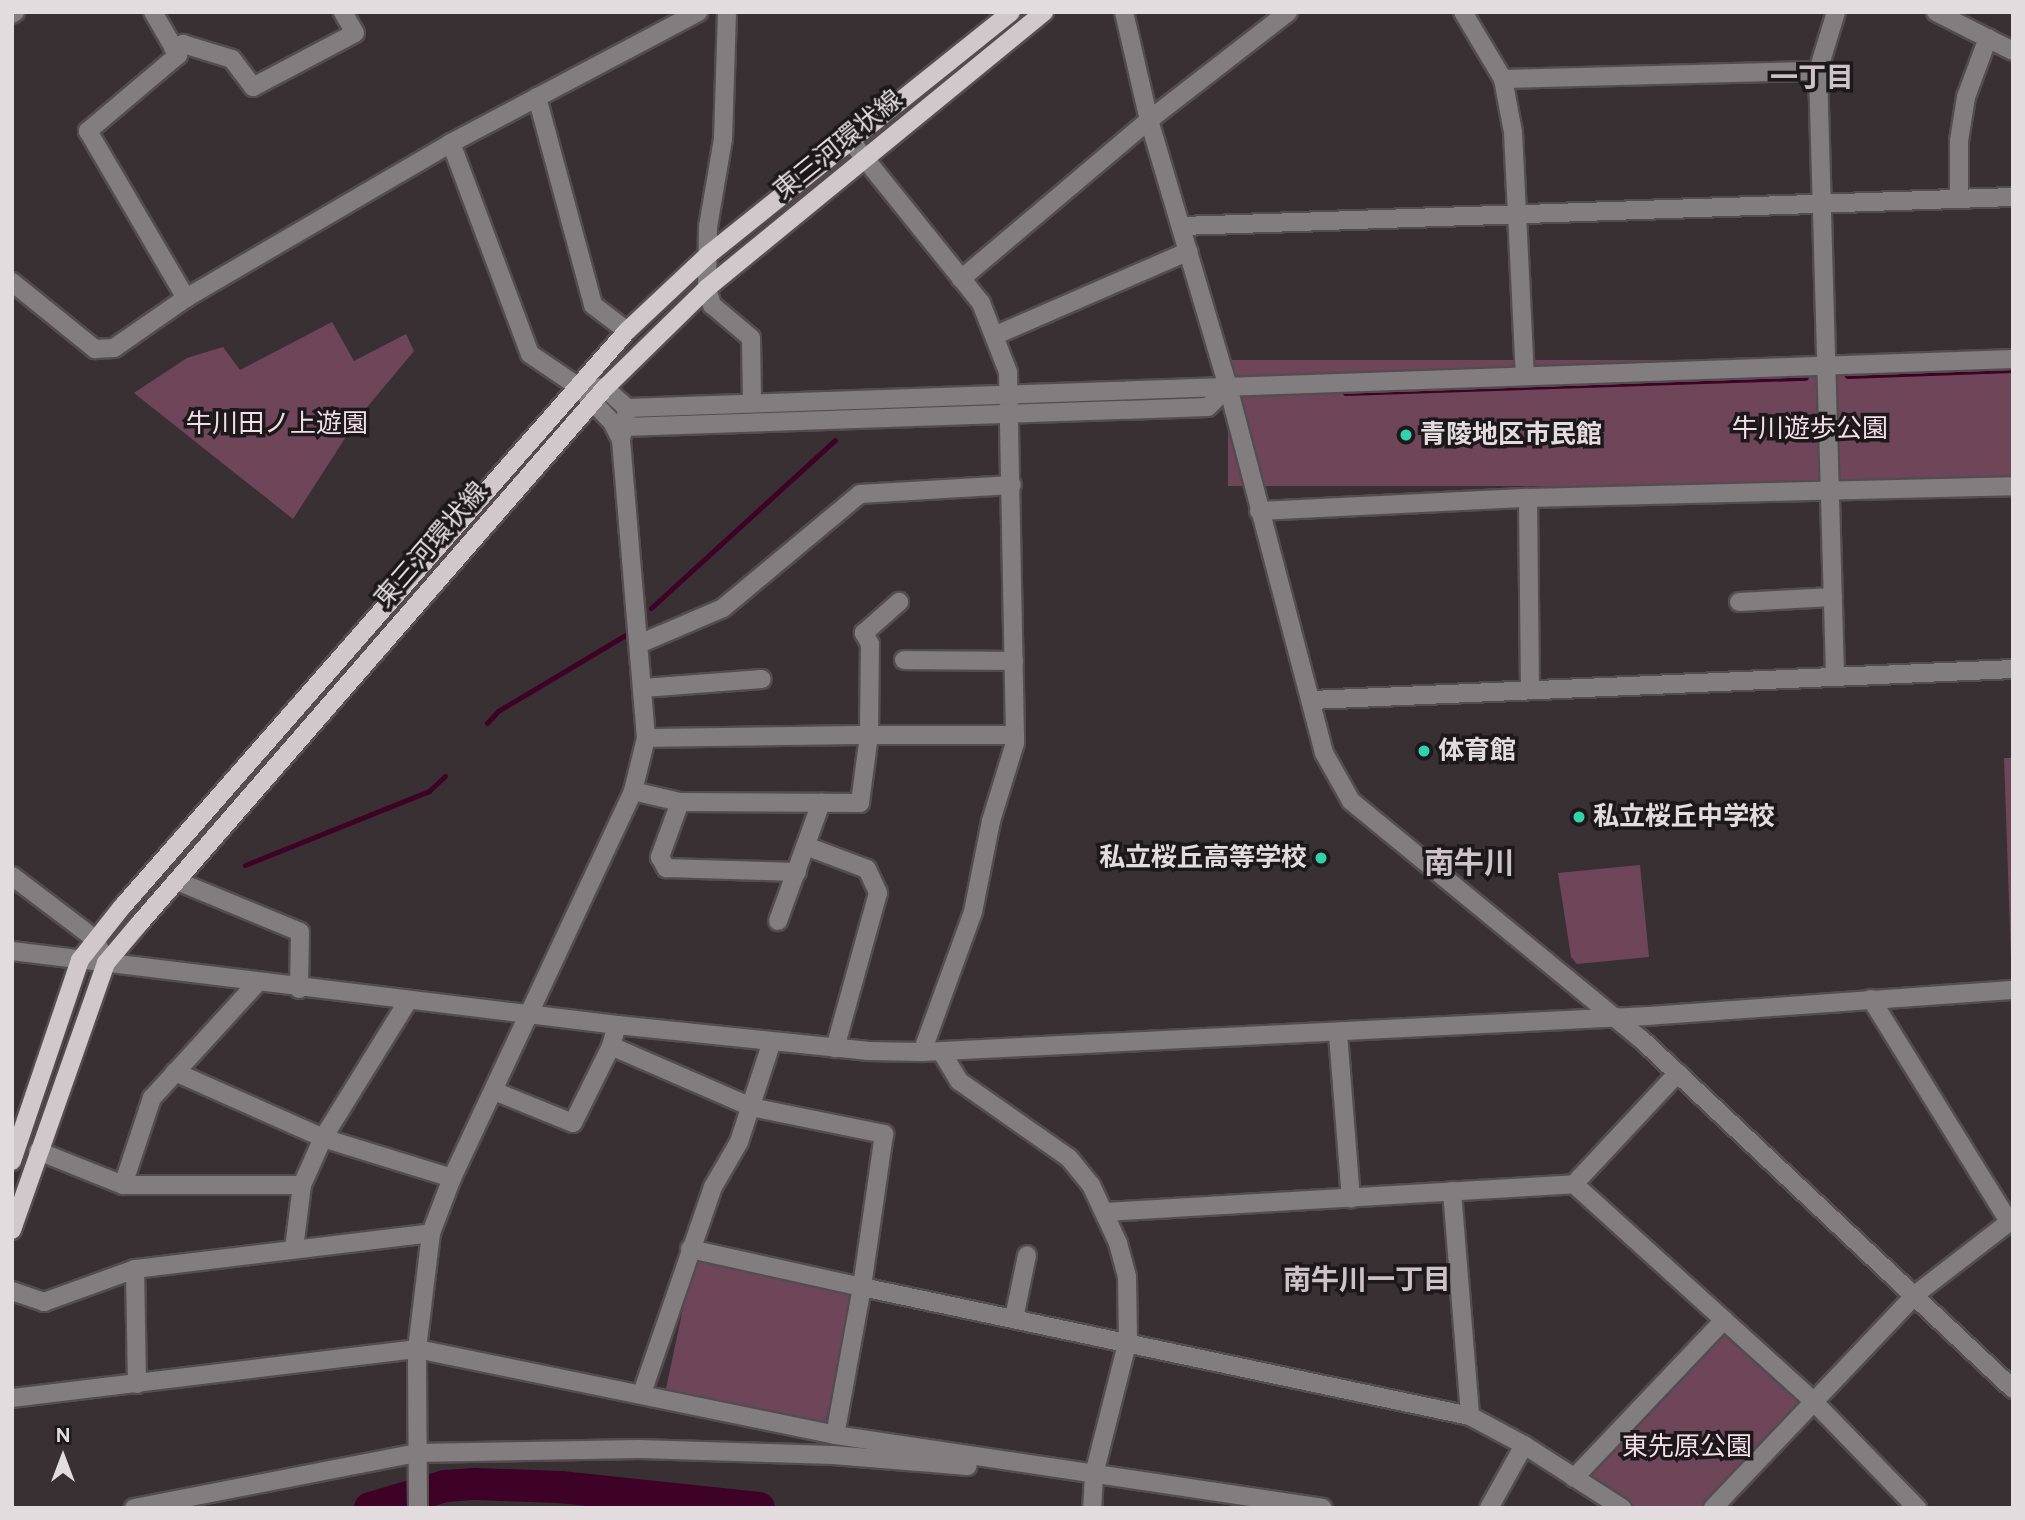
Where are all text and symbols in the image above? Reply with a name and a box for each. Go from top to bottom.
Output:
district label: 一丁目 [1770,60,1854,94]
street label: 東三河環状線 [768,84,908,206]
park label: 牛川田ノ上遊園 [186,408,368,440]
park label: 牛川遊歩公園 [1732,413,1888,445]
place label: 青陵地区市民館 [1420,419,1602,451]
marker: 青陵地区市民館 [1398,427,1414,443]
street label: 東三河環状線 [368,476,494,614]
place label: 体育館 [1438,735,1516,767]
marker: 体育館 [1416,743,1432,759]
place label: 私立桜丘中学校 [1593,801,1775,833]
marker: 私立桜丘中学校 [1571,809,1587,825]
place label: 私立桜丘高等学校 [1099,842,1307,874]
district label: 南牛川 [1424,845,1514,881]
marker: 私立桜丘高等学校 [1313,850,1329,866]
district label: 南牛川一丁目 [1283,1262,1451,1296]
north arrow [28,1422,98,1492]
text: N [56,1424,70,1447]
park label: 東先原公園 [1622,1431,1752,1463]

